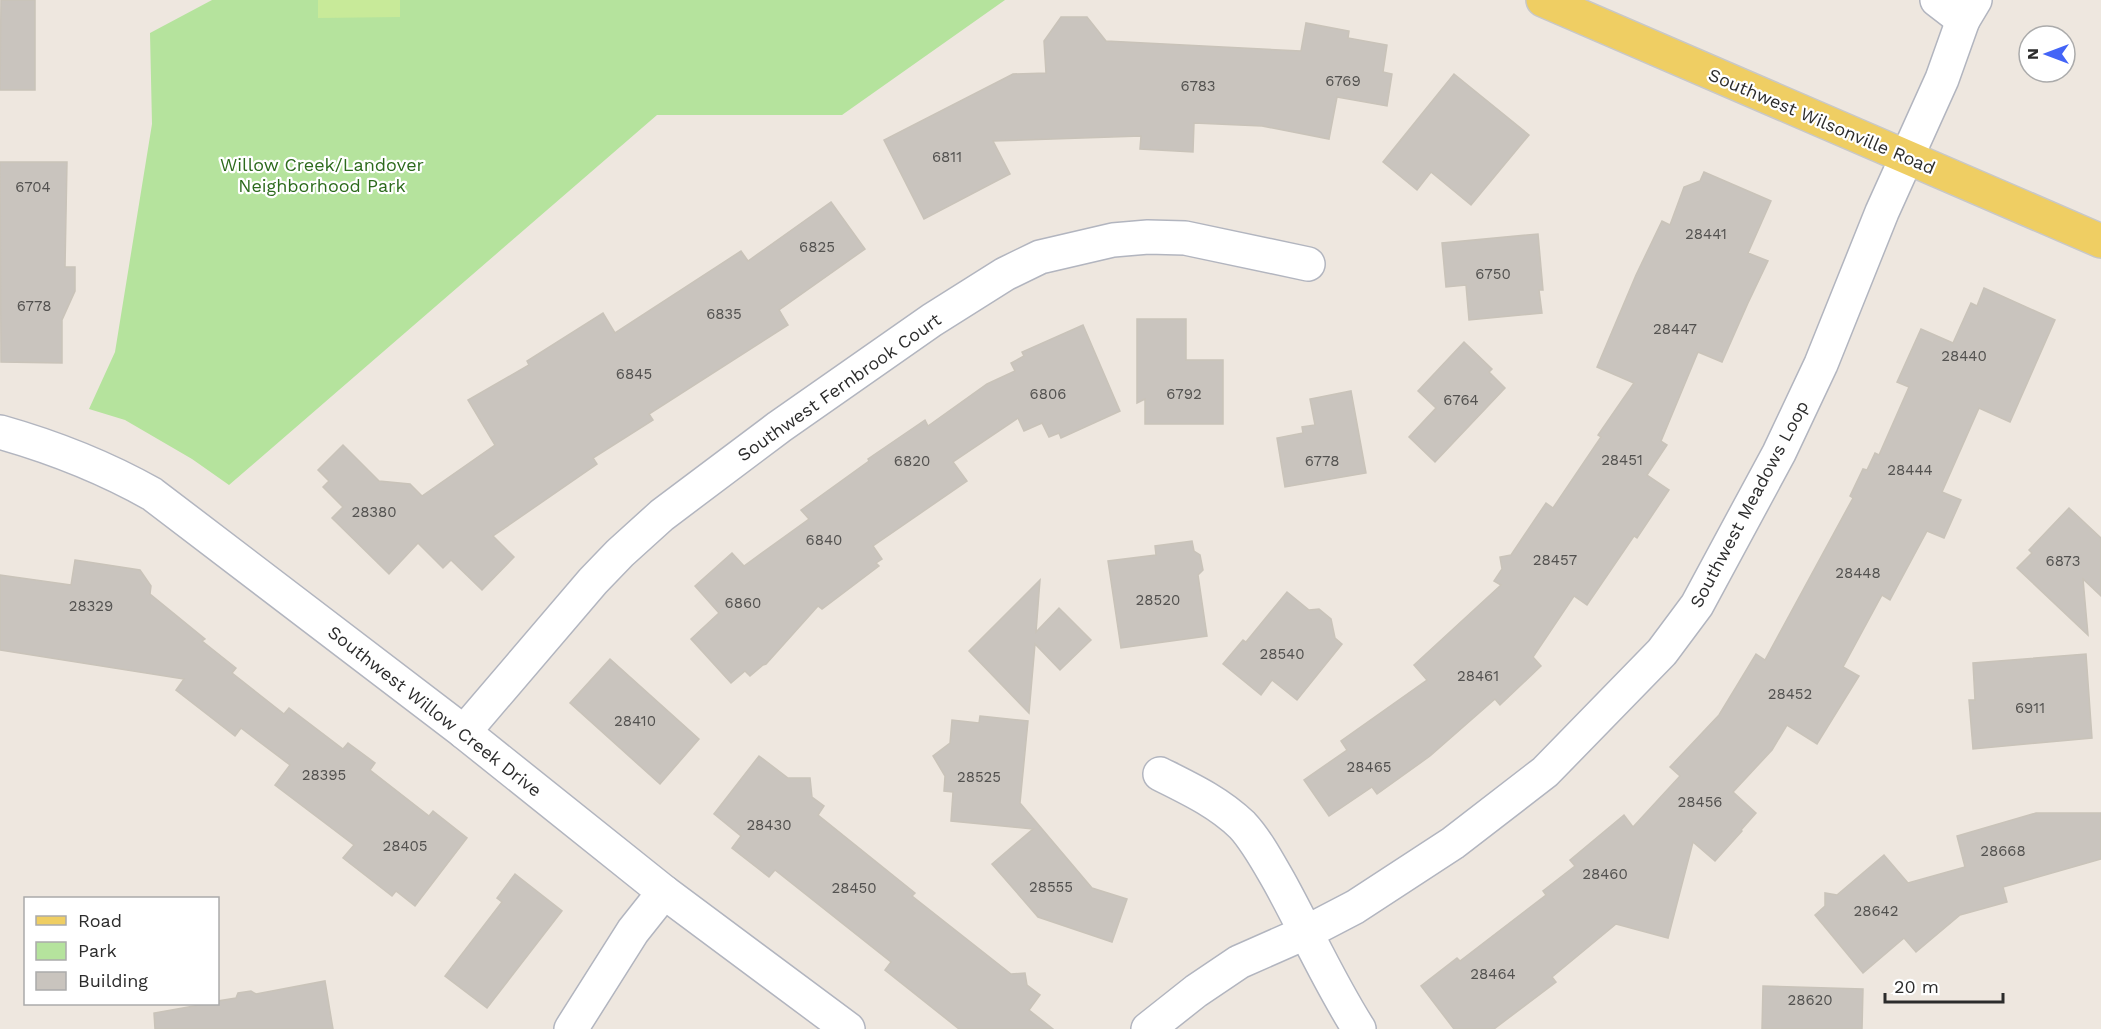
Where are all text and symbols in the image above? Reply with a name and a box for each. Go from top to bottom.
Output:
north arrow [2017,24,2077,84]
text: N [2023,48,2042,60]
street label: Southwest Wilsonville Road [1705,64,1939,178]
house number: 6769 [1325,72,1361,90]
house number: 6783 [1181,77,1215,95]
house number: 6811 [932,148,962,166]
park label: Willow Creek/Landover Neighborhood Park [220,154,424,196]
house number: 6704 [15,178,51,196]
house number: 28441 [1685,225,1727,243]
house number: 6825 [799,238,835,256]
house number: 6750 [1475,265,1511,283]
house number: 6778 [17,297,51,315]
house number: 6835 [706,305,742,323]
street label: Southwest Fernbrook Court [733,308,945,465]
house number: 28447 [1653,320,1697,338]
house number: 28440 [1941,347,1987,365]
house number: 6845 [616,365,652,383]
house number: 6806 [1030,385,1066,403]
house number: 6792 [1166,385,1202,403]
house number: 6764 [1443,391,1479,409]
street label: Southwest Meadows Loop [1685,397,1813,611]
house number: 28451 [1601,451,1643,469]
house number: 6820 [894,452,930,470]
house number: 6778 [1305,452,1339,470]
house number: 28444 [1887,461,1933,479]
house number: 28380 [351,503,397,521]
house number: 6840 [806,531,842,549]
house number: 28457 [1533,551,1577,569]
house number: 6873 [2046,552,2080,570]
house number: 28448 [1835,564,1881,582]
house number: 28520 [1136,591,1180,609]
house number: 6860 [725,594,761,612]
house number: 28329 [69,597,113,615]
street label: Southwest Willow Creek Drive [324,621,546,801]
house number: 28540 [1259,645,1305,663]
house number: 28461 [1457,667,1499,685]
house number: 28452 [1768,685,1812,703]
house number: 6911 [2015,699,2045,717]
house number: 28410 [614,712,656,730]
house number: 28465 [1346,758,1392,776]
house number: 28395 [302,766,346,784]
house number: 28525 [957,768,1001,786]
house number: 28456 [1677,793,1723,811]
house number: 28430 [746,816,792,834]
house number: 28405 [382,837,428,855]
house number: 28668 [1980,842,2026,860]
house number: 28460 [1582,865,1628,883]
house number: 28555 [1029,878,1073,896]
house number: 28450 [831,879,877,897]
legend [24,897,219,1005]
house number: 28642 [1853,902,1899,920]
text: Road [78,910,122,931]
text: Park [78,940,117,961]
house number: 28464 [1470,965,1516,983]
scale bar [1885,966,2004,1004]
text: Building [78,970,148,991]
text: 20 m [1894,976,1939,997]
house number: 28620 [1787,991,1833,1009]

